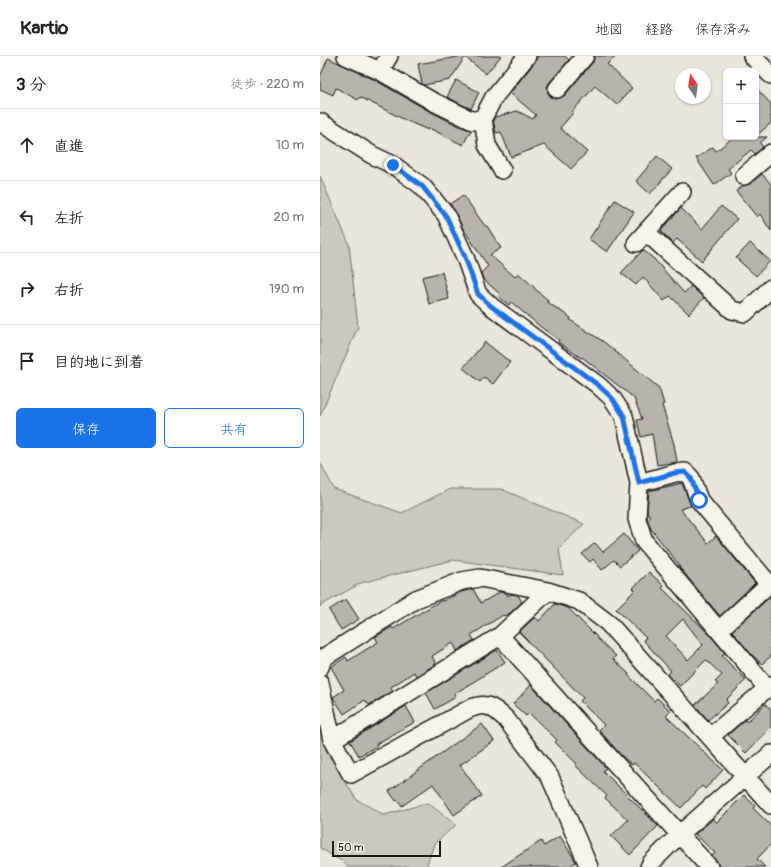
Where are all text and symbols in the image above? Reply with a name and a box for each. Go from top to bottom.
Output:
text: Kartio [20,16,68,40]
text: 地図 [595,21,623,38]
text: 経路 [645,21,673,38]
text: 保存済み [695,21,751,38]
north arrow [675,68,711,104]
map controls [723,68,759,140]
button: + [723,68,759,104]
text: 3 分 [16,74,46,95]
text: 徒歩 · 220 m [230,76,304,92]
button: − [723,104,759,140]
icon: ahead [16,134,38,156]
text: 直進 [54,137,84,156]
text: 10 m [276,137,304,153]
route end [384,156,402,174]
icon: left [16,206,38,228]
text: 左折 [54,209,84,228]
text: 20 m [273,209,304,225]
icon: right [16,278,38,300]
text: 右折 [54,281,84,300]
text: 190 m [269,281,304,297]
icon: arrive [16,350,38,372]
text: 目的地に到着 [54,353,144,372]
button: 保存 [16,408,156,448]
button: 共有 [164,408,304,448]
route start [690,491,708,509]
scale bar [332,839,441,858]
text: 50 m [338,841,364,854]

